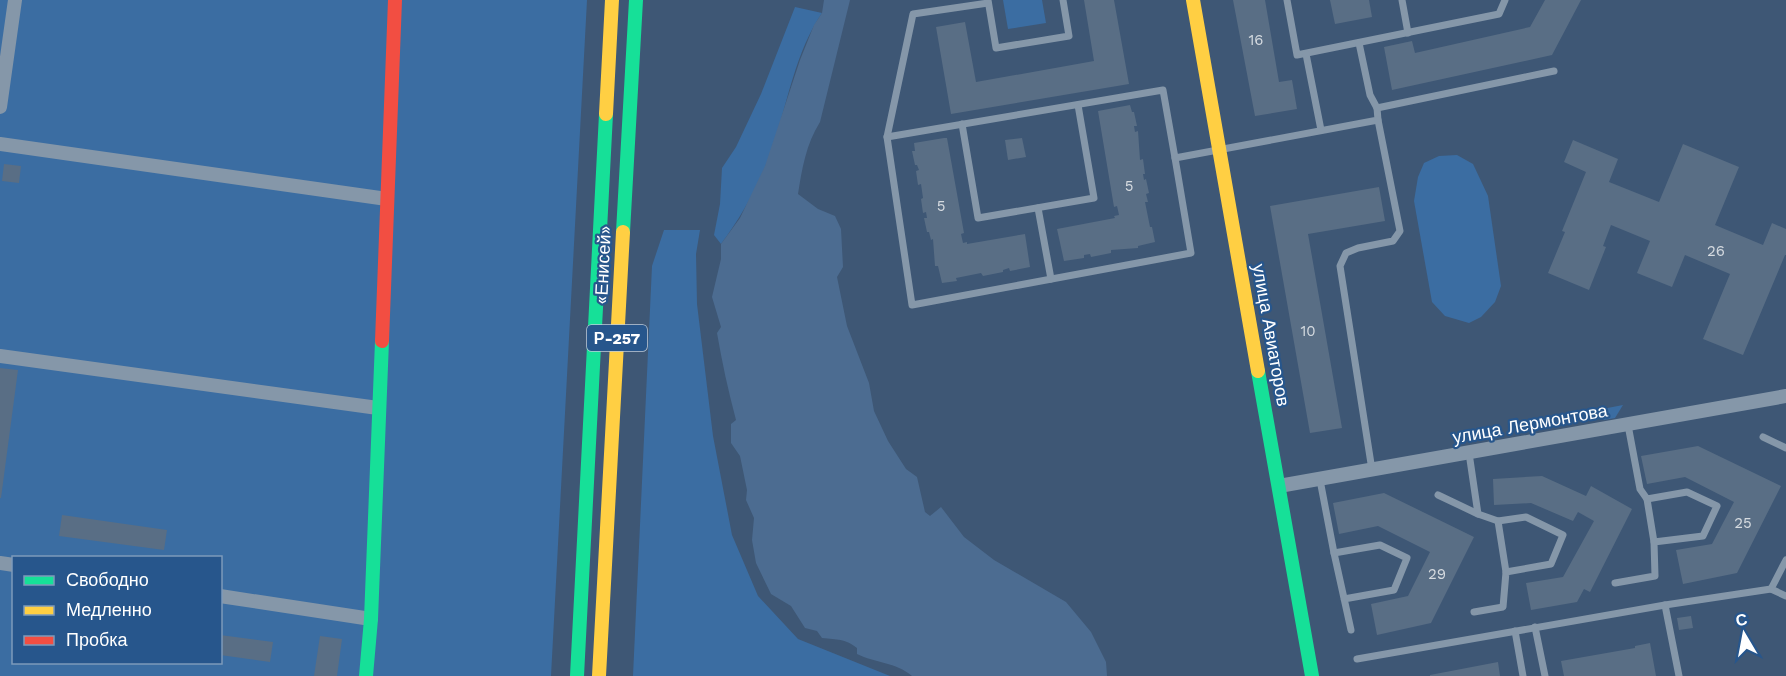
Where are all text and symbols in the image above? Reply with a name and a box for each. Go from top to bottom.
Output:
house number: 16 [1249,31,1263,49]
house number: 5 [1125,177,1133,195]
house number: 5 [937,197,945,215]
street label: «Енисей» [590,225,615,305]
house number: 26 [1707,242,1725,260]
street label: улица Авиаторов [1249,262,1294,408]
house number: 10 [1300,322,1316,340]
road number: Р-257 [587,325,647,351]
street label: улица Лермонтова [1451,399,1610,447]
house number: 25 [1734,514,1752,532]
legend [12,556,222,664]
house number: 29 [1428,565,1446,583]
text: Свободно [66,569,149,590]
text: Медленно [66,599,152,620]
north arrow [1714,604,1774,664]
text: С [1734,609,1749,630]
text: Пробка [66,629,129,650]

